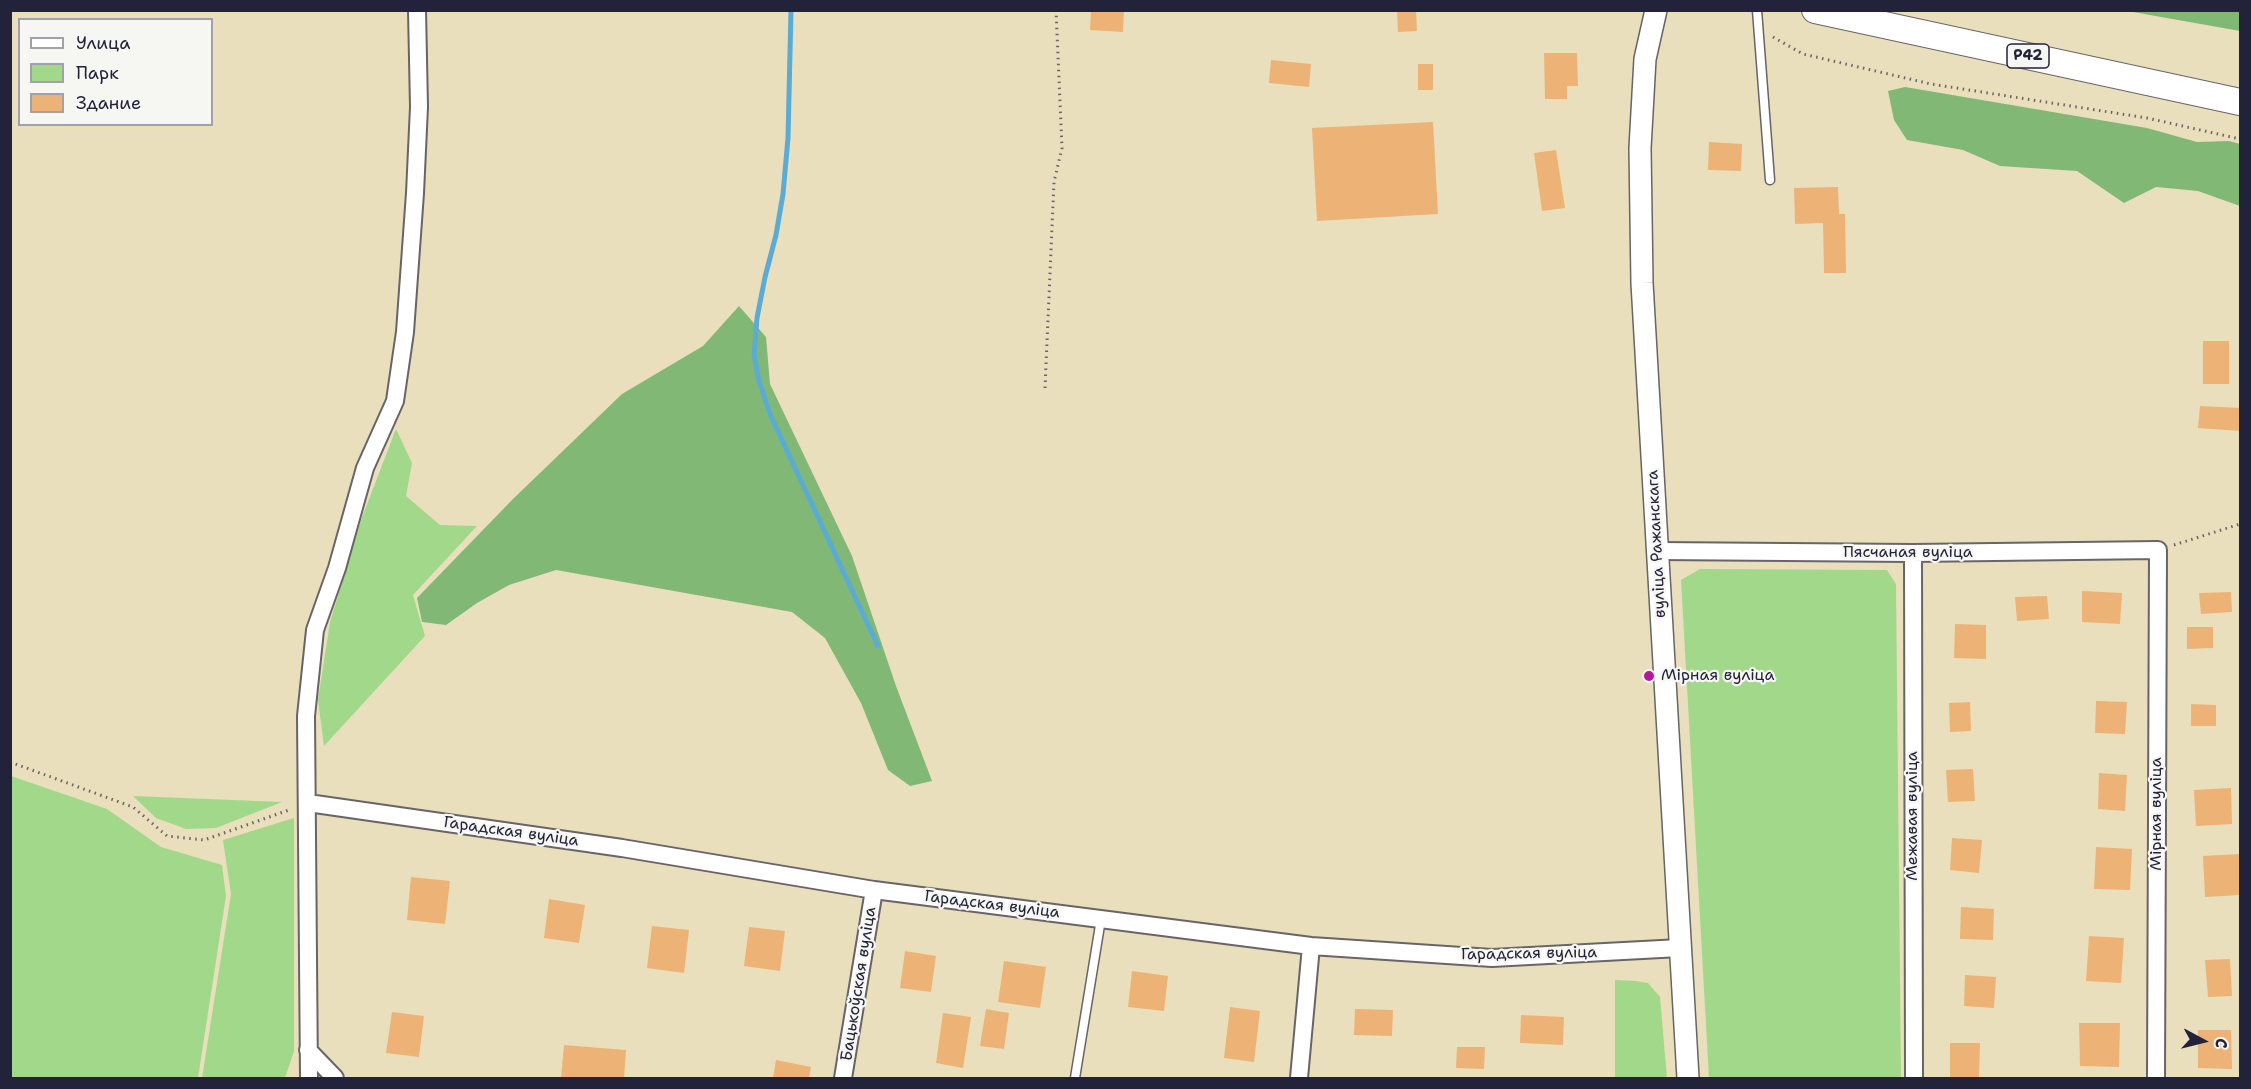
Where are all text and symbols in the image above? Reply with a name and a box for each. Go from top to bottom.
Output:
legend [18,18,213,126]
text: Улица [76,31,130,55]
road number: Р42 [2007,44,2049,68]
text: Парк [76,61,119,85]
text: Здание [76,91,141,115]
street label: вуліца Ражанскага [1644,470,1670,618]
street label: Пясчаная вуліца [1843,543,1973,563]
place label: Мірная вуліца [1661,666,1774,686]
marker: Мірная вуліца [1642,669,1656,683]
street label: Межавая вуліца [1903,751,1923,881]
street label: Мірная вуліца [2147,757,2167,871]
street label: Гарадская вуліца [442,813,580,851]
street label: Гарадская вуліца [923,887,1061,923]
street label: Бацькоўская вуліца [837,905,881,1063]
street label: Гарадская вуліца [1461,943,1597,965]
north arrow [2173,1011,2233,1071]
text: С [2210,1037,2232,1049]

